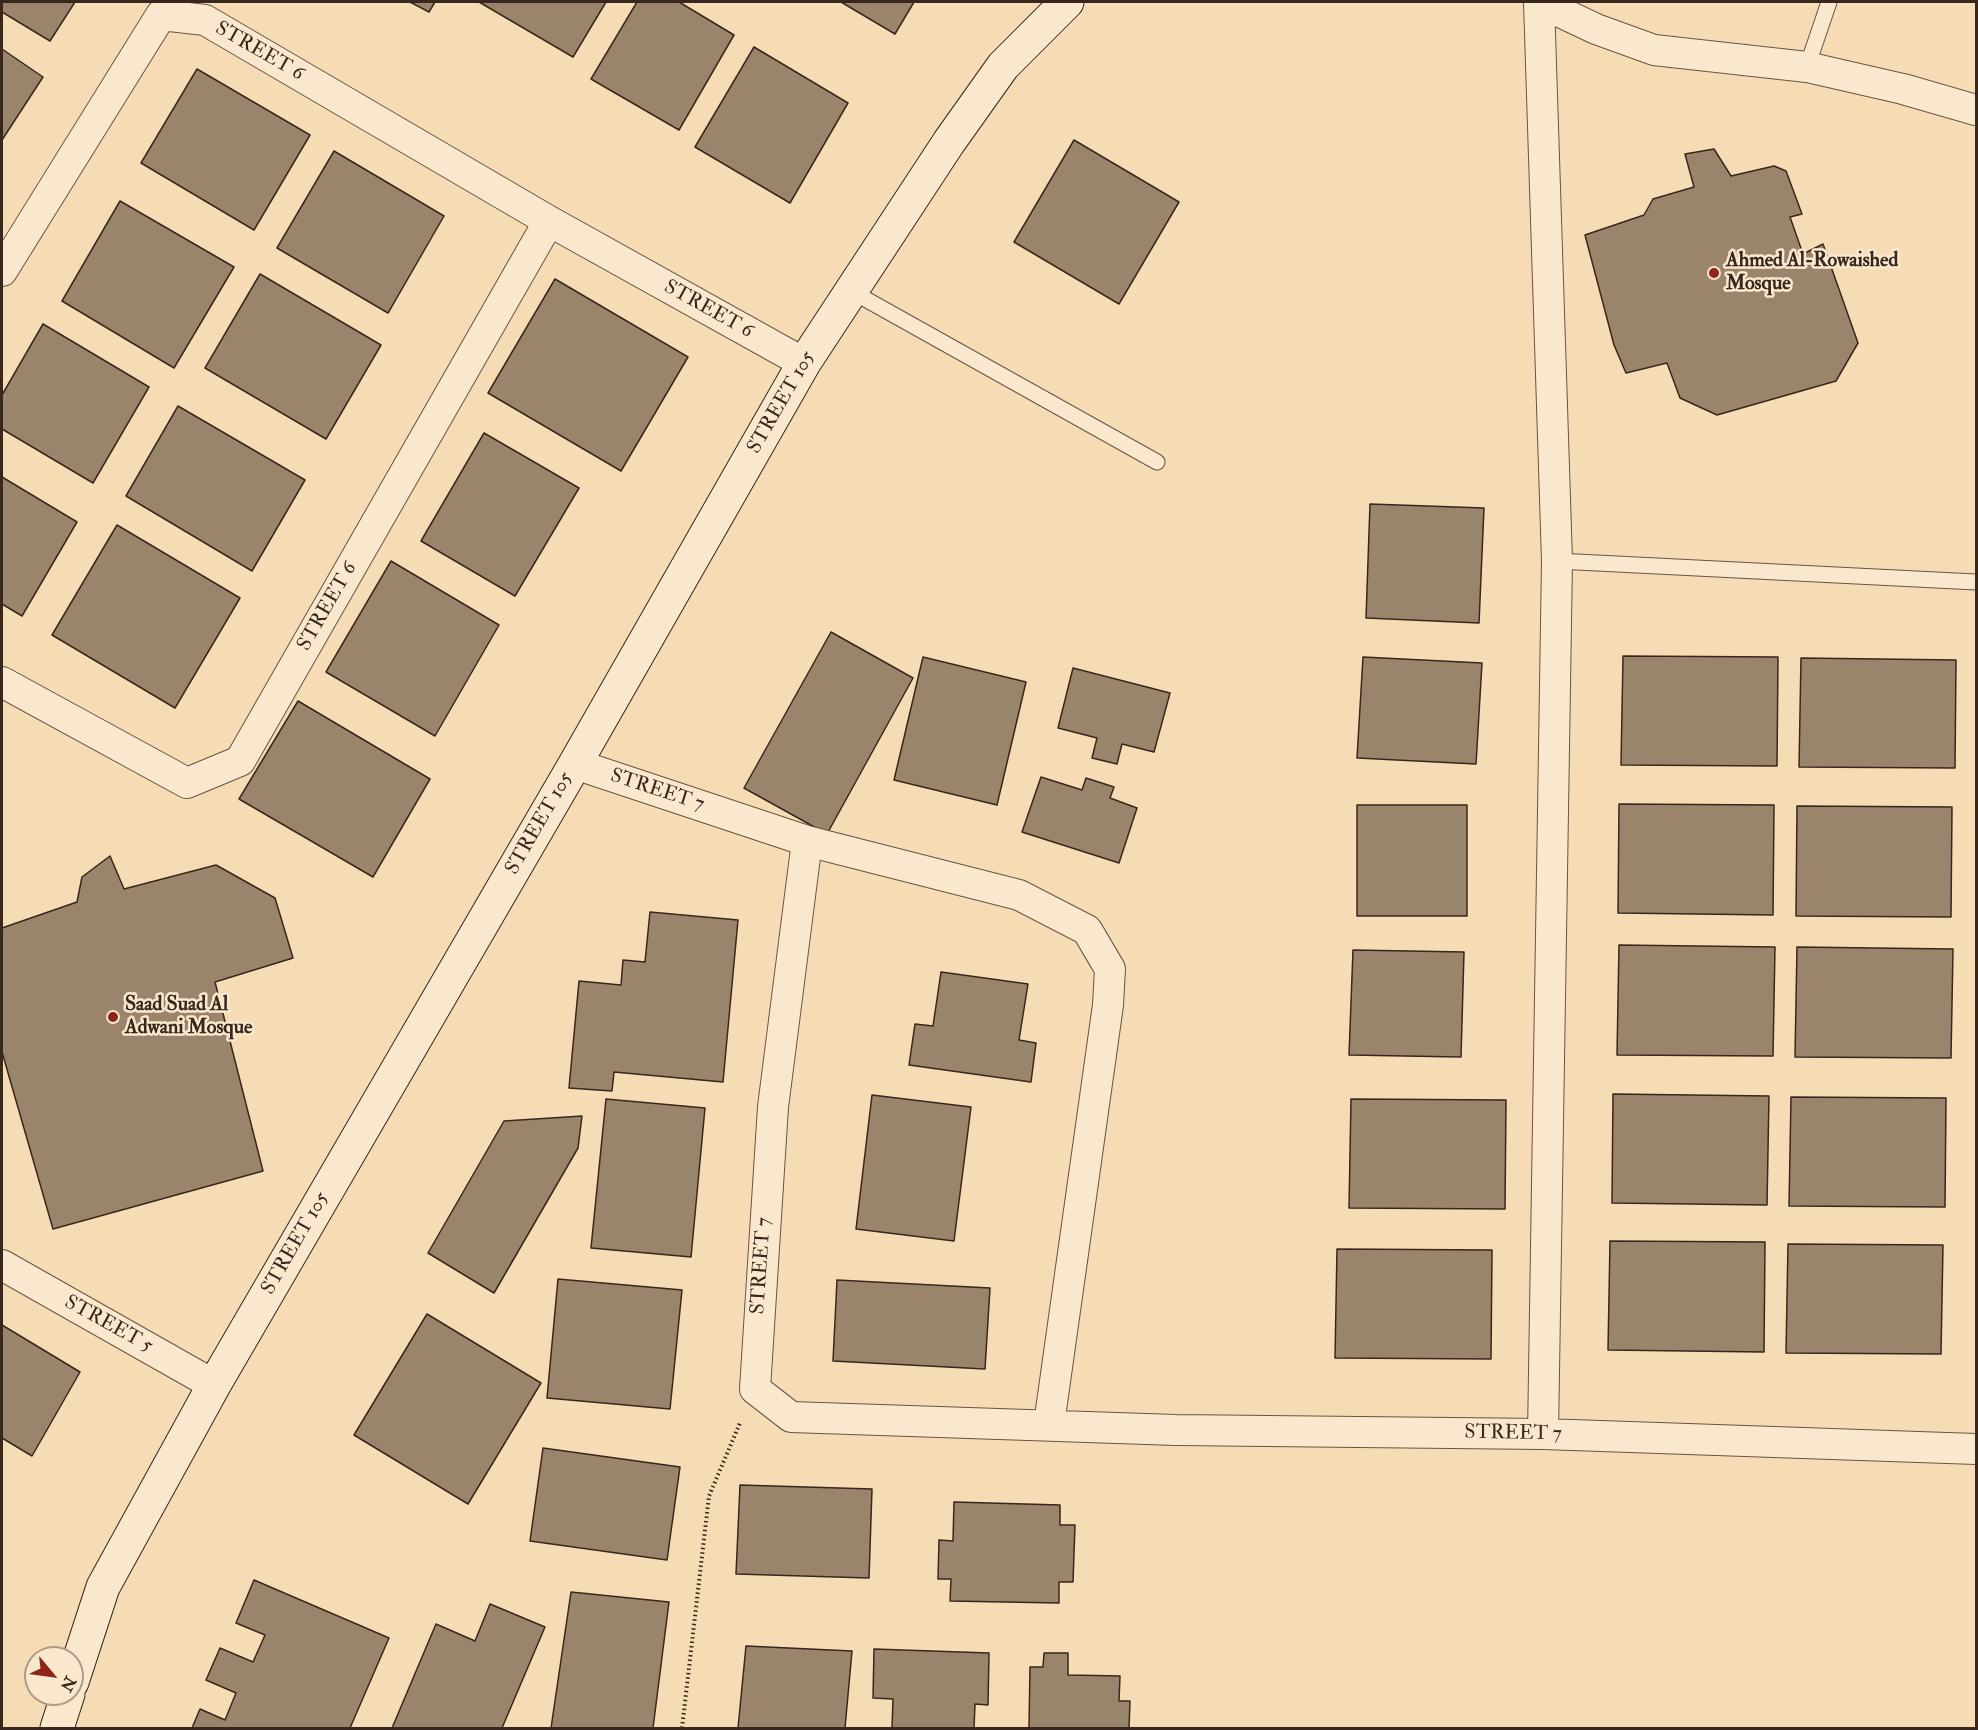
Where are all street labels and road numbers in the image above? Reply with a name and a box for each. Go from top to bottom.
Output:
street label: STREET 6 [210,17,308,87]
street label: STREET 6 [659,276,757,344]
street label: STREET 105 [743,348,821,458]
street label: STREET 6 [293,558,363,656]
street label: STREET 7 [607,765,707,817]
street label: STREET 105 [501,769,579,879]
street label: STREET 105 [257,1189,335,1299]
street label: STREET 7 [747,1217,777,1315]
street label: STREET 5 [60,1291,156,1359]
street label: STREET 7 [1464,1421,1562,1447]

